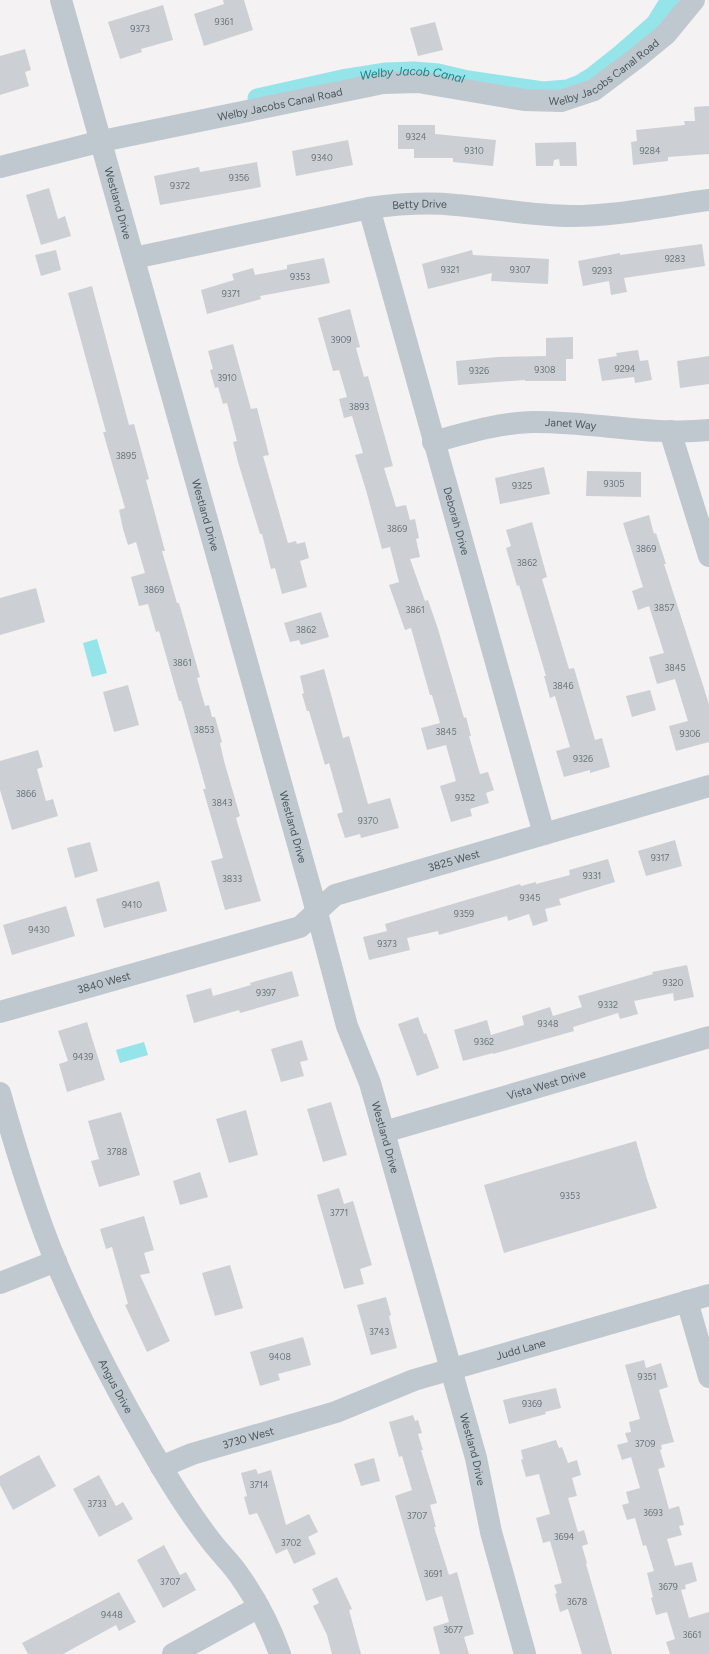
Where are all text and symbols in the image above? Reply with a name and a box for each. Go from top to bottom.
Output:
house number: 9361 [215,16,233,27]
house number: 9373 [130,23,150,34]
street label: Welby Jacobs Canal Road [548,36,662,108]
water label: Welby Jacob Canal [359,64,466,86]
street label: Welby Jacobs Canal Road [217,86,344,124]
house number: 9324 [406,131,427,142]
house number: 9310 [464,145,484,156]
house number: 9284 [639,145,661,156]
house number: 9340 [311,152,333,163]
street label: Westland Drive [101,166,134,241]
house number: 9356 [229,172,249,183]
house number: 9372 [170,180,190,191]
street label: Betty Drive [392,198,447,212]
house number: 9283 [665,253,685,264]
house number: 9321 [441,264,459,275]
house number: 9307 [510,264,530,275]
house number: 9293 [592,265,612,276]
house number: 9353 [290,271,310,282]
house number: 9371 [222,288,240,299]
house number: 3909 [331,334,351,345]
house number: 9294 [615,363,636,374]
house number: 9308 [534,364,556,375]
house number: 9326 [469,365,489,376]
house number: 3910 [217,372,237,383]
house number: 3893 [349,401,369,412]
street label: Janet Way [545,416,597,432]
house number: 3895 [116,450,136,461]
street label: Westland Drive [189,478,221,553]
house number: 9305 [604,478,624,489]
house number: 9325 [512,480,532,491]
street label: Deborah Drive [440,486,472,557]
house number: 3869 [387,523,407,534]
house number: 3869 [636,543,656,554]
house number: 3862 [517,557,537,568]
house number: 3869 [144,584,164,595]
house number: 3857 [654,602,674,613]
house number: 3861 [405,604,425,615]
house number: 3862 [296,624,316,635]
house number: 3861 [172,657,192,668]
house number: 3845 [664,662,686,673]
house number: 3846 [552,680,574,691]
house number: 3853 [194,724,214,735]
house number: 3845 [435,726,457,737]
house number: 9306 [680,728,700,739]
house number: 9326 [573,753,593,764]
house number: 3866 [16,788,36,799]
street label: Westland Drive [276,790,309,865]
house number: 9352 [455,792,475,803]
house number: 3843 [212,797,233,808]
house number: 9370 [358,815,379,826]
street label: 3825 West [427,847,481,875]
house number: 9317 [651,852,669,863]
house number: 9331 [583,870,601,881]
house number: 3833 [222,873,242,884]
house number: 9345 [520,892,540,903]
house number: 9410 [122,899,142,910]
house number: 9359 [454,908,474,919]
house number: 9430 [28,924,50,935]
house number: 9373 [377,938,397,949]
street label: 3840 West [76,969,132,997]
house number: 9320 [663,977,684,988]
house number: 9397 [256,987,276,998]
house number: 9332 [598,999,618,1010]
house number: 9348 [537,1018,559,1029]
house number: 9362 [474,1036,494,1047]
house number: 9439 [73,1051,93,1062]
street label: Vista West Drive [505,1067,587,1103]
street label: Westland Drive [369,1100,401,1175]
house number: 3788 [107,1146,128,1157]
house number: 9353 [560,1190,580,1201]
house number: 3771 [330,1207,348,1218]
house number: 3743 [369,1326,389,1337]
street label: Judd Lane [495,1336,547,1363]
house number: 9408 [269,1351,291,1362]
street label: Angus Drive [96,1357,135,1416]
house number: 9351 [638,1371,656,1382]
house number: 9369 [522,1398,542,1409]
street label: Westland Drive [457,1412,487,1487]
street label: 3730 West [221,1424,276,1452]
house number: 3709 [635,1438,655,1449]
house number: 3714 [249,1479,269,1490]
house number: 3733 [87,1498,107,1509]
house number: 3693 [643,1507,663,1518]
house number: 3707 [407,1510,427,1521]
house number: 3694 [554,1531,575,1542]
house number: 3702 [281,1537,301,1548]
house number: 3691 [424,1568,442,1579]
house number: 3707 [160,1576,180,1587]
house number: 3679 [658,1581,678,1592]
house number: 3678 [567,1596,588,1607]
house number: 9448 [101,1609,123,1620]
house number: 3677 [443,1624,463,1635]
house number: 3661 [683,1629,701,1640]

